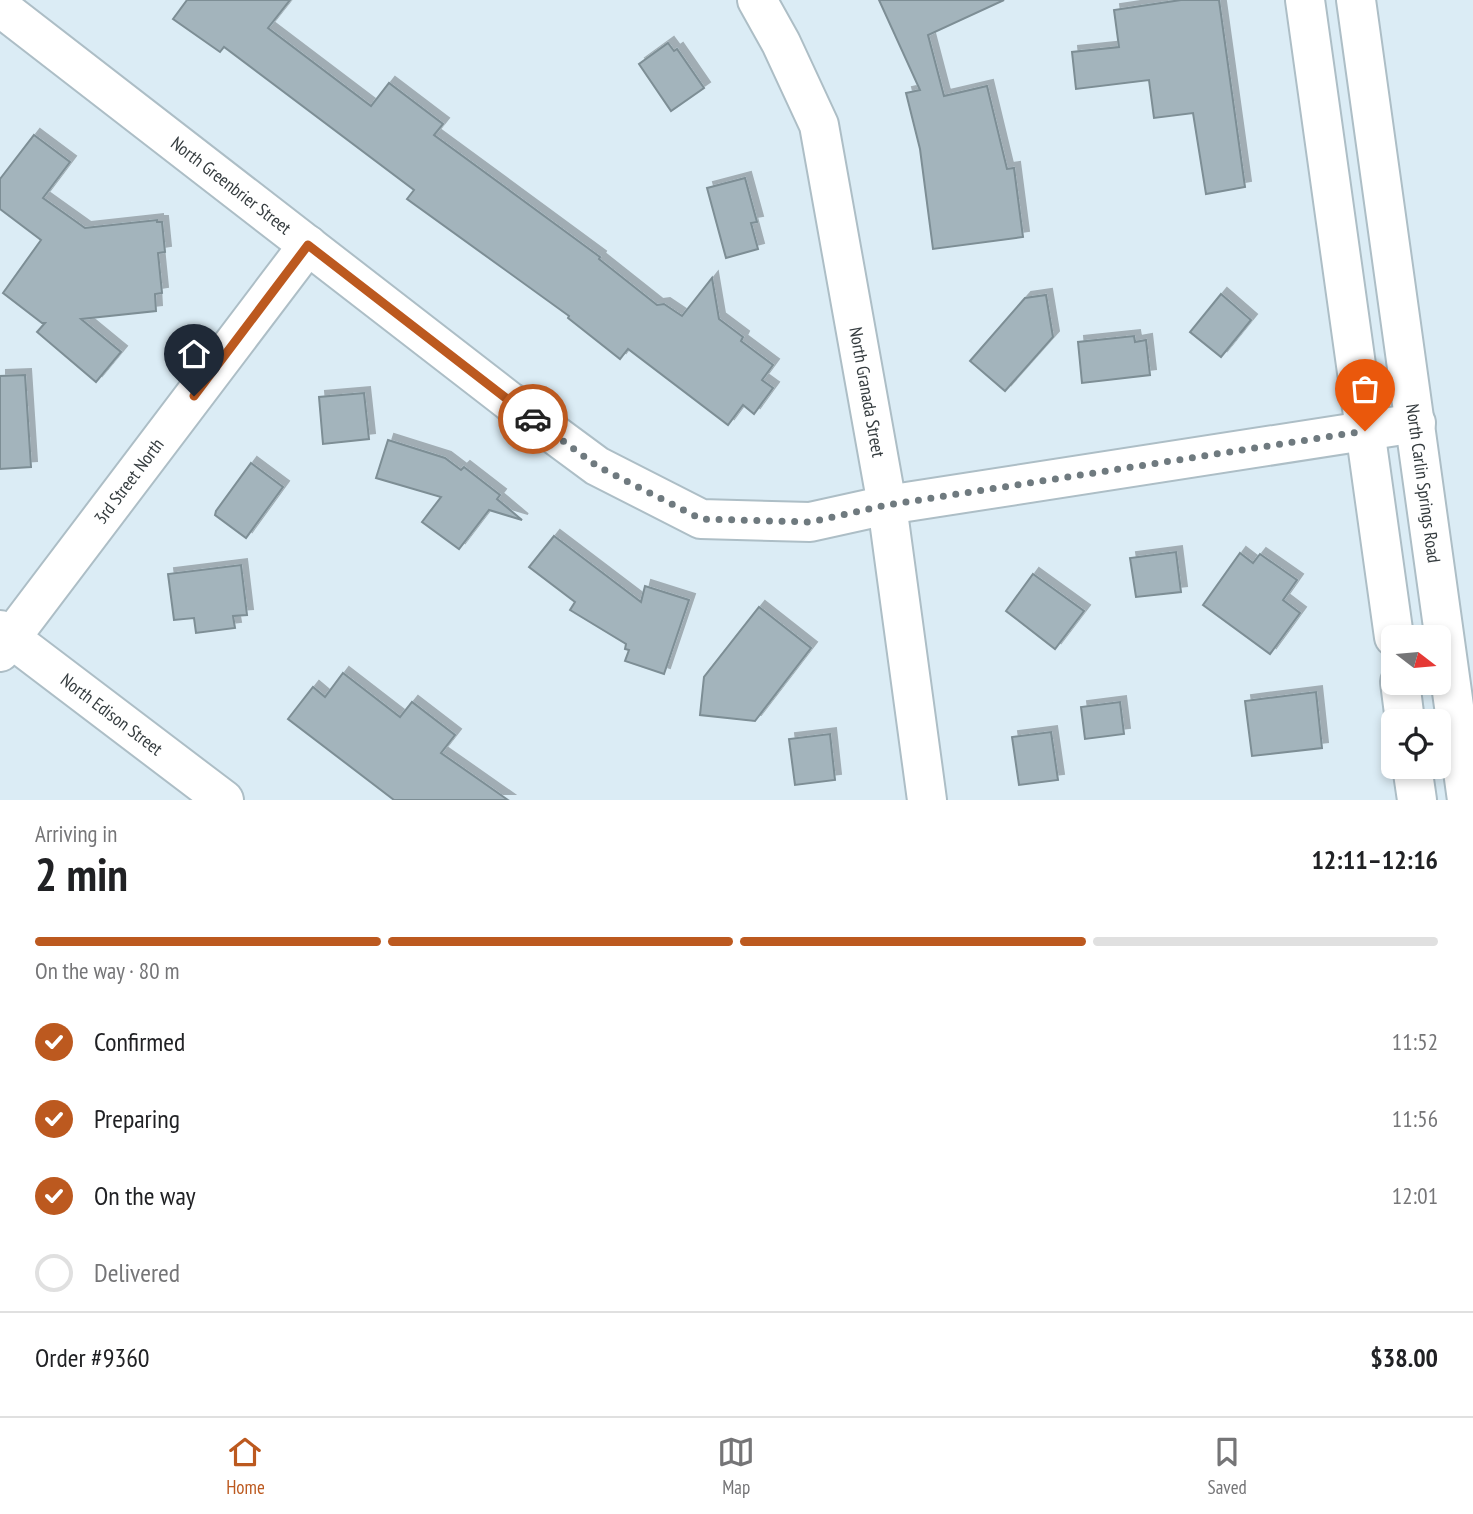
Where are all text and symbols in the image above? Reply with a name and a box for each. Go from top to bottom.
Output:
street label: North Greenbrier Street [166,132,296,239]
pin [164,324,224,396]
street label: North Granada Street [844,325,890,459]
icon: home [175,335,213,373]
pin [1335,359,1395,431]
icon: bag [1346,370,1384,408]
courier [498,384,568,454]
icon: car [514,400,552,438]
street label: North Carlin Springs Road [1401,402,1446,564]
street label: 3rd Street North [89,434,169,528]
north arrow [1381,625,1451,695]
map controls [1381,625,1451,779]
street label: North Edison Street [56,668,167,760]
button: locate [1381,709,1451,779]
text: Arriving in [35,819,117,848]
text: 12:11–12:16 [1311,843,1438,876]
text: 2 min [35,844,128,904]
text: On the way · 80 m [35,956,179,985]
icon: check [35,1023,73,1061]
text: Confirmed [94,1025,185,1058]
text: 11:52 [1392,1027,1438,1056]
icon: check [35,1100,73,1138]
text: Preparing [94,1102,180,1135]
text: 11:56 [1392,1104,1438,1133]
icon: check [35,1177,73,1215]
text: On the way [94,1179,196,1212]
text: 12:01 [1392,1181,1438,1210]
text: Delivered [94,1256,180,1289]
text: Order #9360 [35,1341,150,1374]
text: $38.00 [1370,1341,1438,1374]
tab: Home [226,1433,265,1499]
tab: Map [717,1433,755,1499]
tab: Saved [1208,1433,1247,1499]

